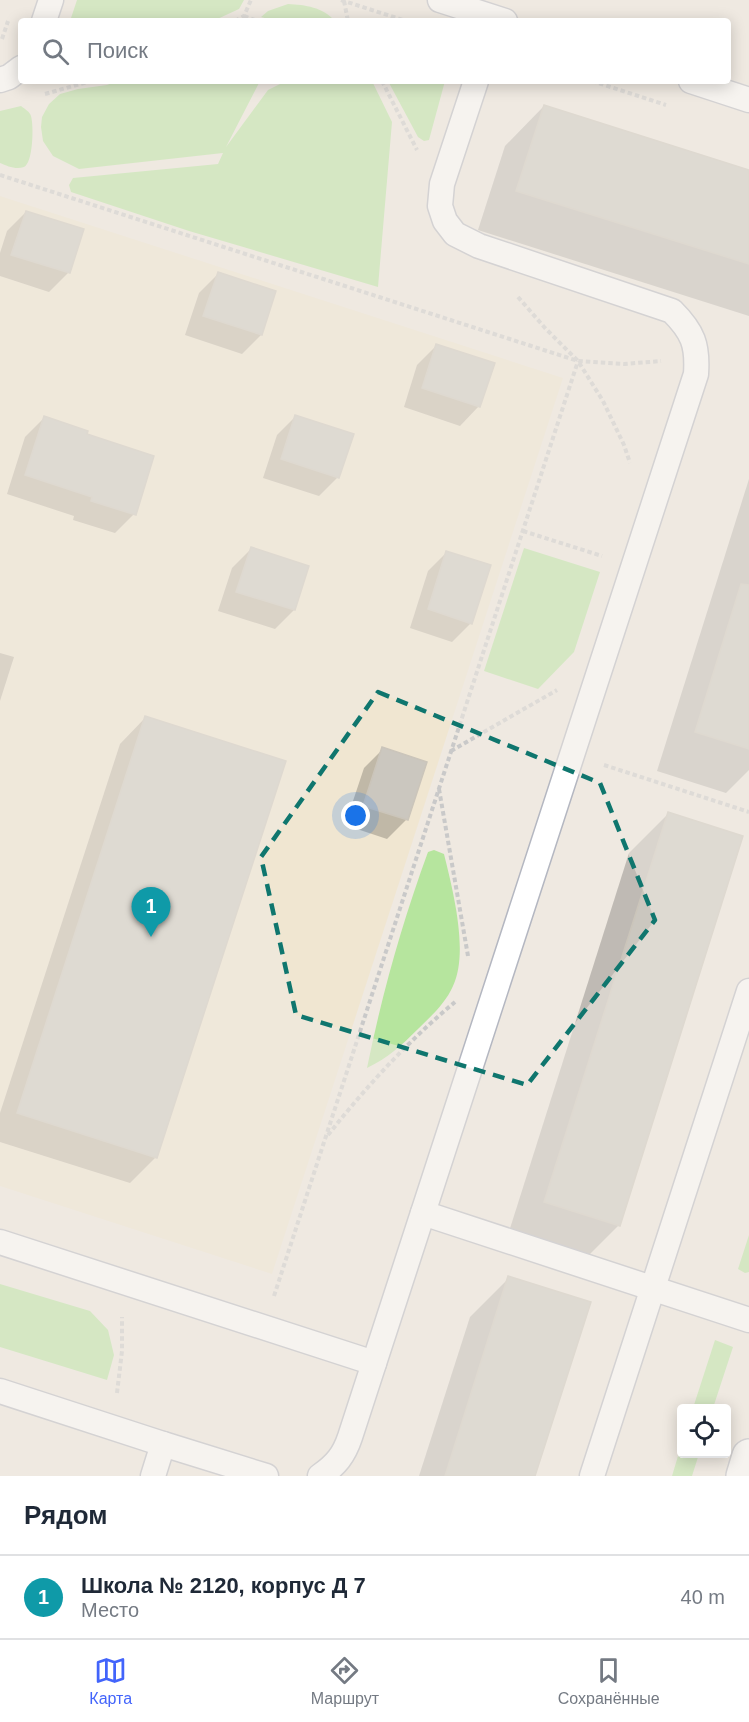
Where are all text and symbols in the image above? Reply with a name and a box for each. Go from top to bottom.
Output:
search box [18,18,731,84]
icon: search [39,35,72,68]
text: Поиск [87,38,148,63]
your location [341,801,370,830]
pin: 1 [132,888,170,937]
map controls [677,1404,731,1458]
button: locate [677,1404,731,1458]
text: Рядом [24,1500,107,1530]
text: Школа № 2120, корпус Д 7 [81,1573,366,1598]
text: 1 [38,1586,49,1608]
text: 40 m [681,1586,725,1608]
text: Место [81,1599,139,1621]
tab: Карта [89,1654,132,1708]
tab: Маршрут [311,1654,379,1708]
tab: Сохранённые [558,1654,660,1708]

